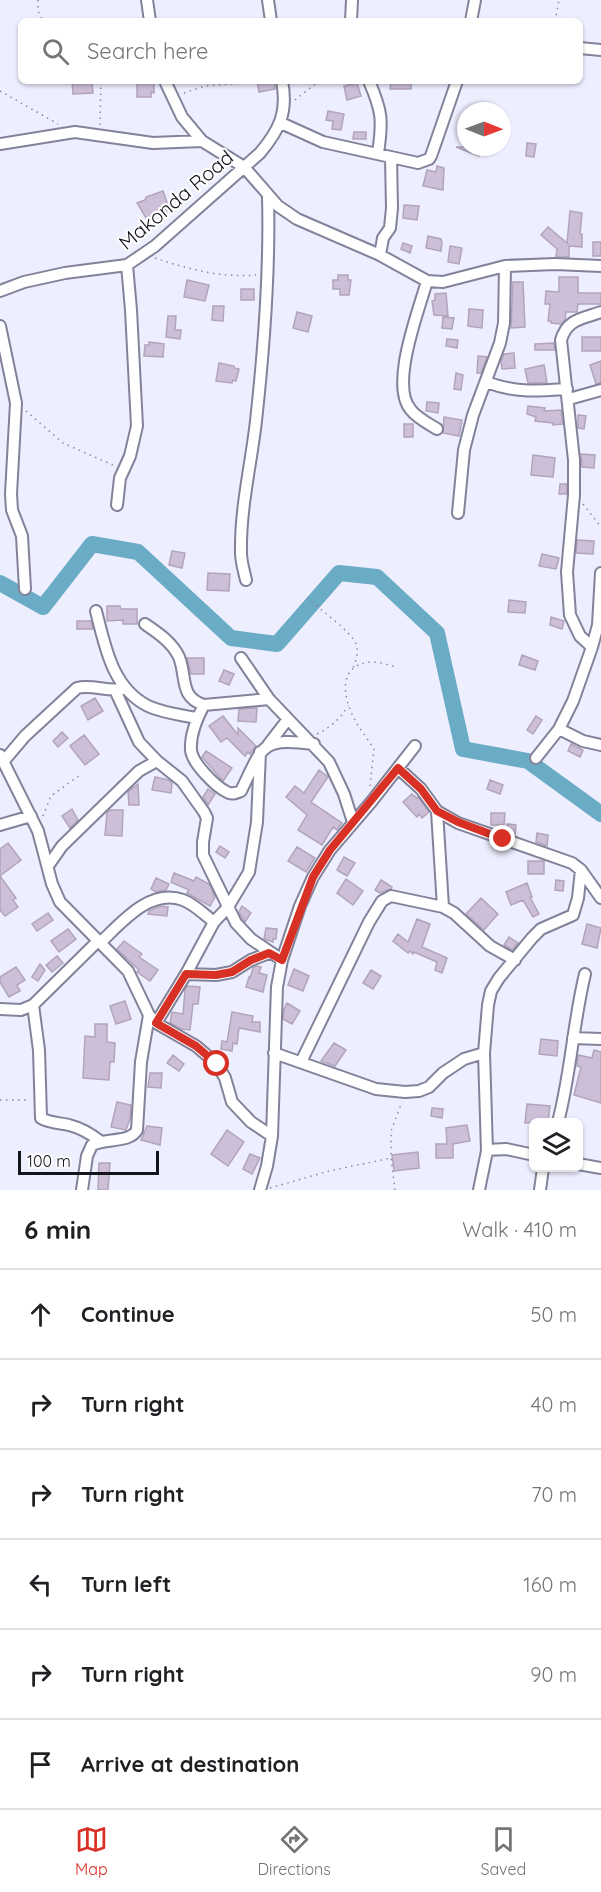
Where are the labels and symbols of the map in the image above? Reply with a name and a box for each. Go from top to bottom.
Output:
north arrow [457,102,511,156]
street label: Makonda Road [113,144,238,255]
route end [489,825,515,851]
route start [203,1050,229,1076]
scale bar [18,1148,159,1176]

